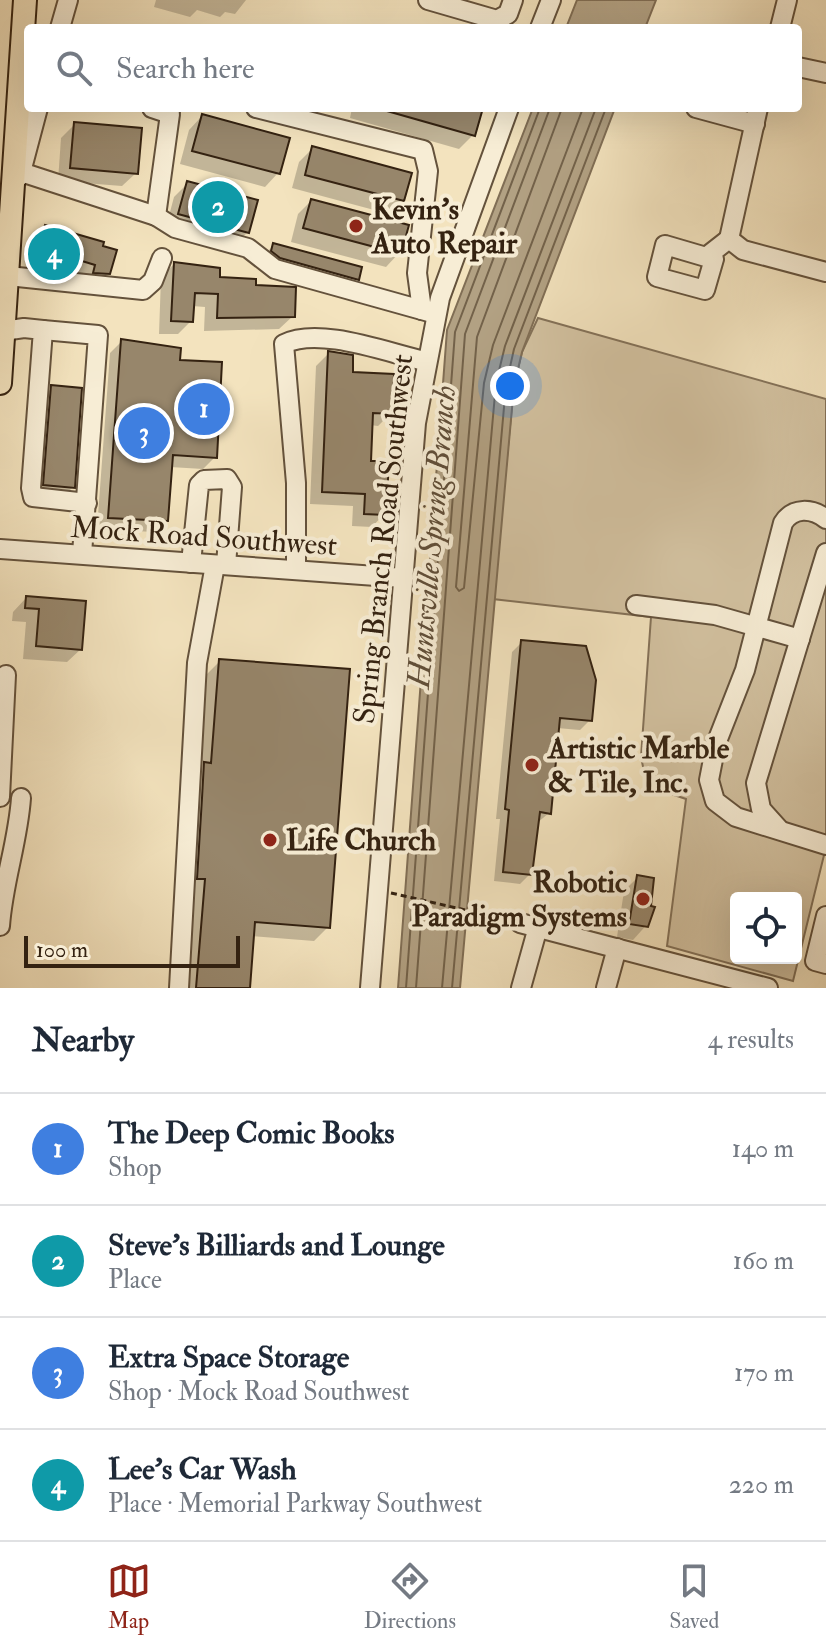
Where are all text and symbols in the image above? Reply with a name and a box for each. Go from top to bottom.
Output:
search box [24,24,802,112]
icon: search [52,46,96,90]
text: Search here [116,50,255,87]
pin: 2 [192,177,244,237]
place label: Kevin's Auto Repair [370,191,518,262]
marker: Kevin's Auto Repair [347,217,365,235]
pin: 4 [28,224,80,284]
street label: Spring Branch Road Southwest [346,352,421,726]
your location [490,366,530,406]
pin: 1 [178,379,230,439]
water label: Huntsville Spring Branch [399,384,465,692]
pin: 3 [118,403,170,463]
street label: Mock Road Southwest [69,509,339,564]
place label: Artistic Marble & Tile, Inc. [546,730,730,801]
marker: Artistic Marble & Tile, Inc. [523,756,541,774]
place label: Life Church [286,822,436,859]
marker: Life Church [261,831,279,849]
place label: Robotic Paradigm Systems [411,864,627,935]
marker: Robotic Paradigm Systems [634,890,652,908]
map controls [730,892,802,964]
button: locate [730,892,802,964]
scale bar [24,932,240,968]
text: 100 m [36,936,88,964]
text: Nearby [32,1019,134,1062]
text: 4 results [708,1024,794,1056]
text: The Deep Comic Books [108,1115,395,1152]
text: 1 [53,1133,63,1165]
text: 140 m [732,1133,794,1165]
text: Shop [108,1152,162,1184]
text: Steve's Billiards and Lounge [108,1227,445,1264]
text: 2 [51,1245,65,1277]
text: 160 m [733,1245,794,1277]
text: Place [108,1264,162,1296]
text: Extra Space Storage [108,1339,349,1376]
text: 3 [53,1357,63,1389]
text: 170 m [734,1357,794,1389]
text: Shop · Mock Road Southwest [108,1376,409,1408]
text: Lee's Car Wash [108,1451,296,1488]
text: 4 [51,1469,65,1501]
text: 220 m [729,1469,794,1501]
text: Place · Memorial Parkway Southwest [108,1488,482,1520]
tab: Map [107,1559,151,1635]
tab: Directions [364,1559,456,1635]
tab: Saved [669,1559,719,1635]

